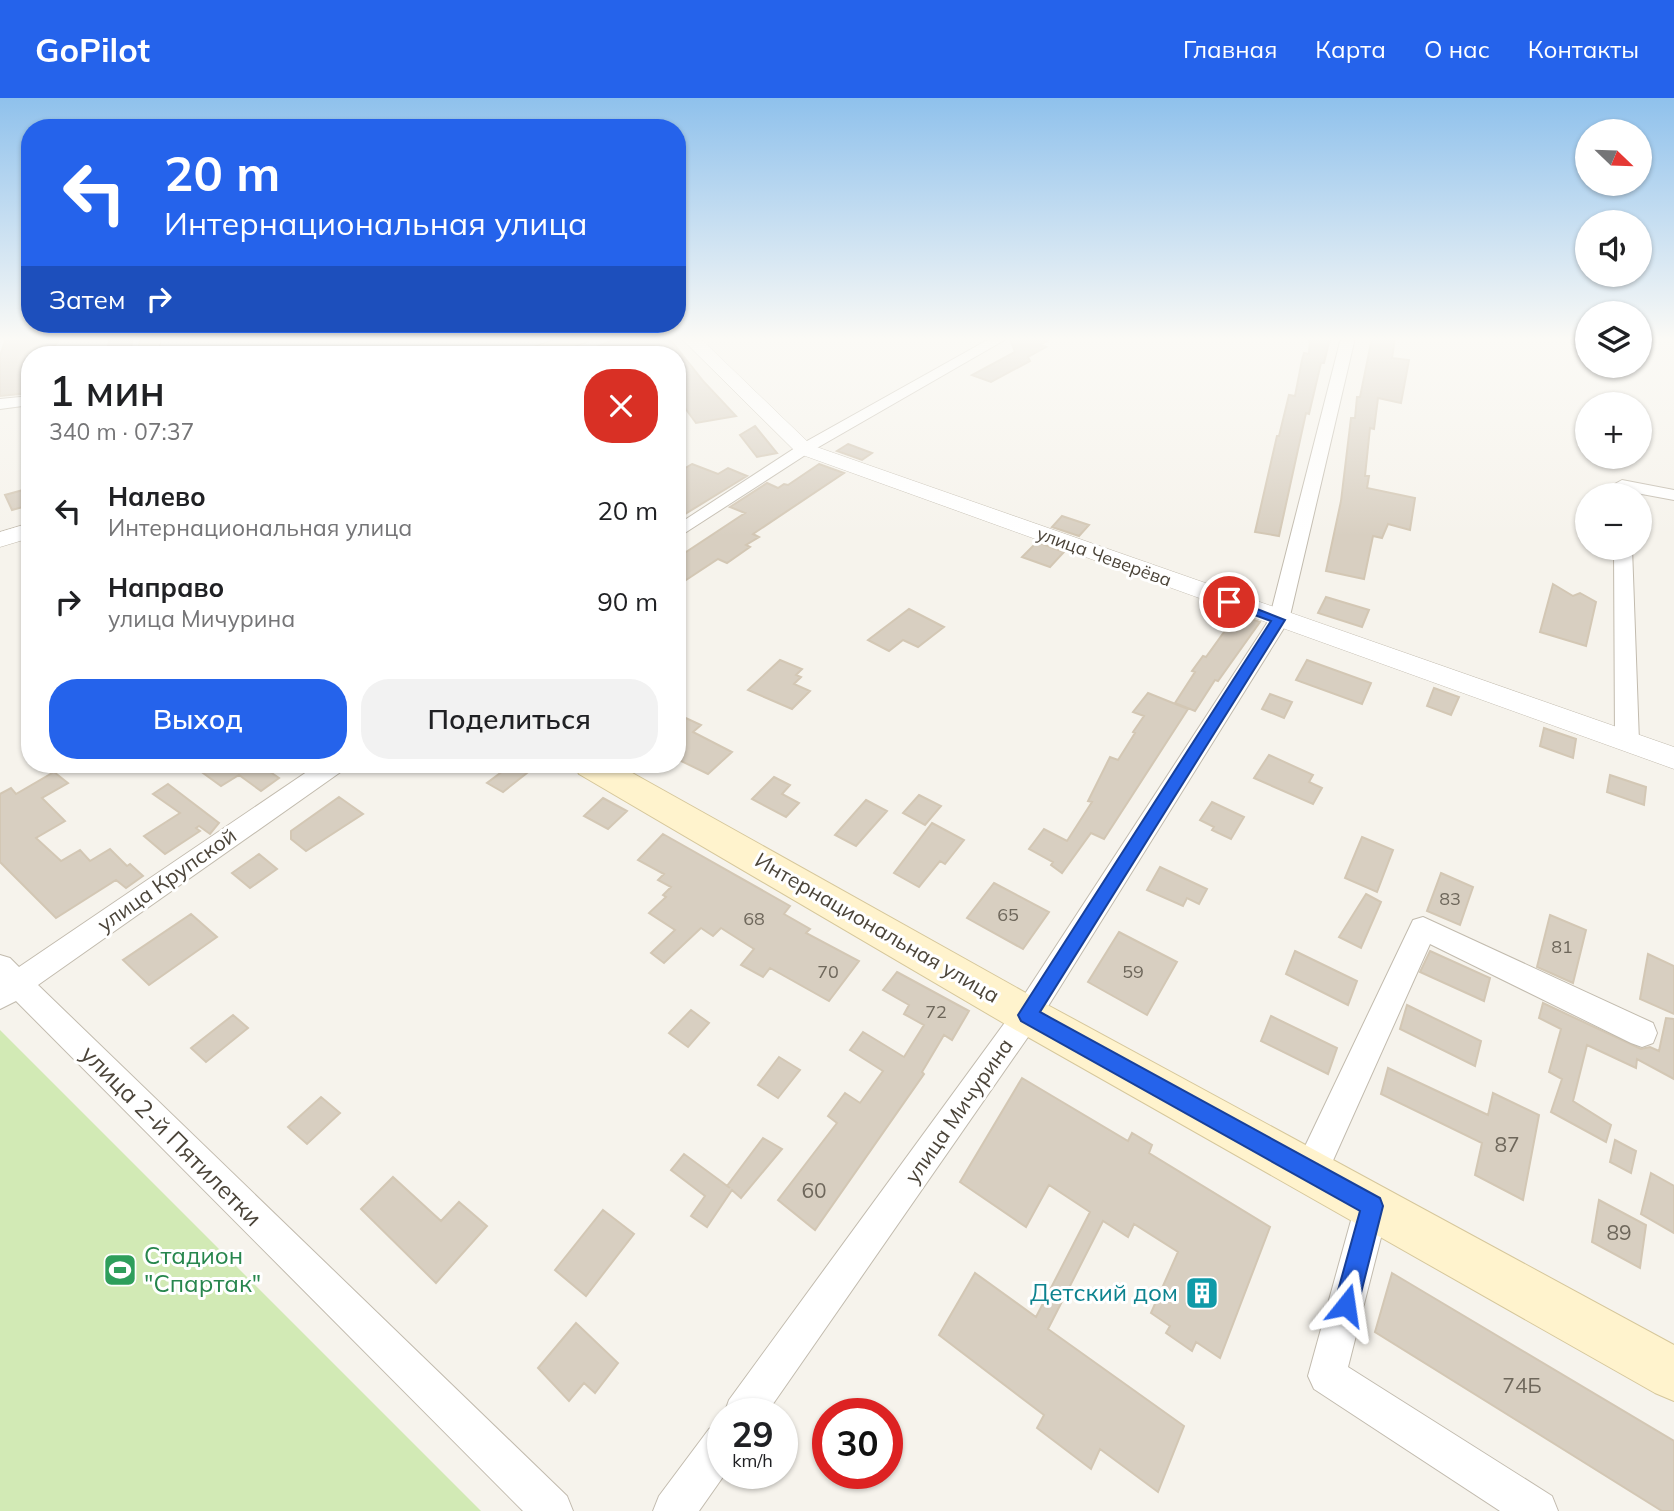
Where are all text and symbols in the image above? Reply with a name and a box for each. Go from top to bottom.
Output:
text: GoPilot [35,29,150,70]
text: Главная [1183,34,1277,64]
text: Карта [1315,34,1386,64]
text: О нас [1424,34,1490,64]
text: Контакты [1528,34,1639,64]
north arrow [1575,119,1652,196]
map controls [1575,119,1652,560]
text: 20 m [164,142,280,203]
icon: left [49,147,140,238]
text: Интернациональная улица [164,203,587,243]
button: sound [1575,210,1652,287]
icon: right [140,280,178,318]
text: Затем [49,283,126,316]
button: layers [1575,301,1652,378]
text: 1 мин [49,364,165,417]
button: close [584,369,658,443]
button: + [1575,392,1652,469]
text: 340 m · 07:37 [49,417,194,446]
text: Налево [108,480,206,513]
button: − [1575,483,1652,560]
icon: left [49,492,87,530]
text: 20 m [597,494,658,527]
text: Интернациональная улица [108,513,412,542]
street label: улица Чеверёва [1034,522,1175,592]
text: Направо [108,571,224,604]
pin [1199,572,1259,632]
icon: right [49,583,87,621]
icon: arrive [1210,583,1248,621]
text: 90 m [597,585,658,618]
text: улица Мичурина [108,604,295,633]
button: Выход [49,679,347,759]
button: Поделиться [361,679,658,759]
street label: улица Крупской [92,822,241,937]
street label: Интернациональная улица [751,846,1004,1008]
house number: 83 [1439,887,1461,910]
house number: 65 [997,903,1019,926]
house number: 68 [743,907,765,930]
house number: 81 [1551,935,1573,958]
house number: 70 [817,960,839,983]
house number: 59 [1122,960,1144,983]
house number: 72 [925,1000,947,1023]
street label: улица Мичурина [898,1033,1018,1188]
street label: улица 2-й Пятилетки [75,1039,268,1232]
house number: 87 [1494,1131,1520,1157]
house number: 60 [801,1177,827,1203]
house number: 89 [1606,1219,1632,1245]
place label: Стадион "Спартак" [144,1240,261,1298]
sports icon: Стадион "Спартак" [101,1251,139,1289]
position arrow [1309,1268,1383,1342]
building icon: Детский дом [1183,1274,1221,1312]
place label: Детский дом [1030,1277,1178,1307]
house number: 74Б [1502,1372,1542,1398]
speed limit sign: 30 [812,1398,903,1489]
text: 29 [731,1412,774,1456]
text: km/h [732,1449,773,1472]

